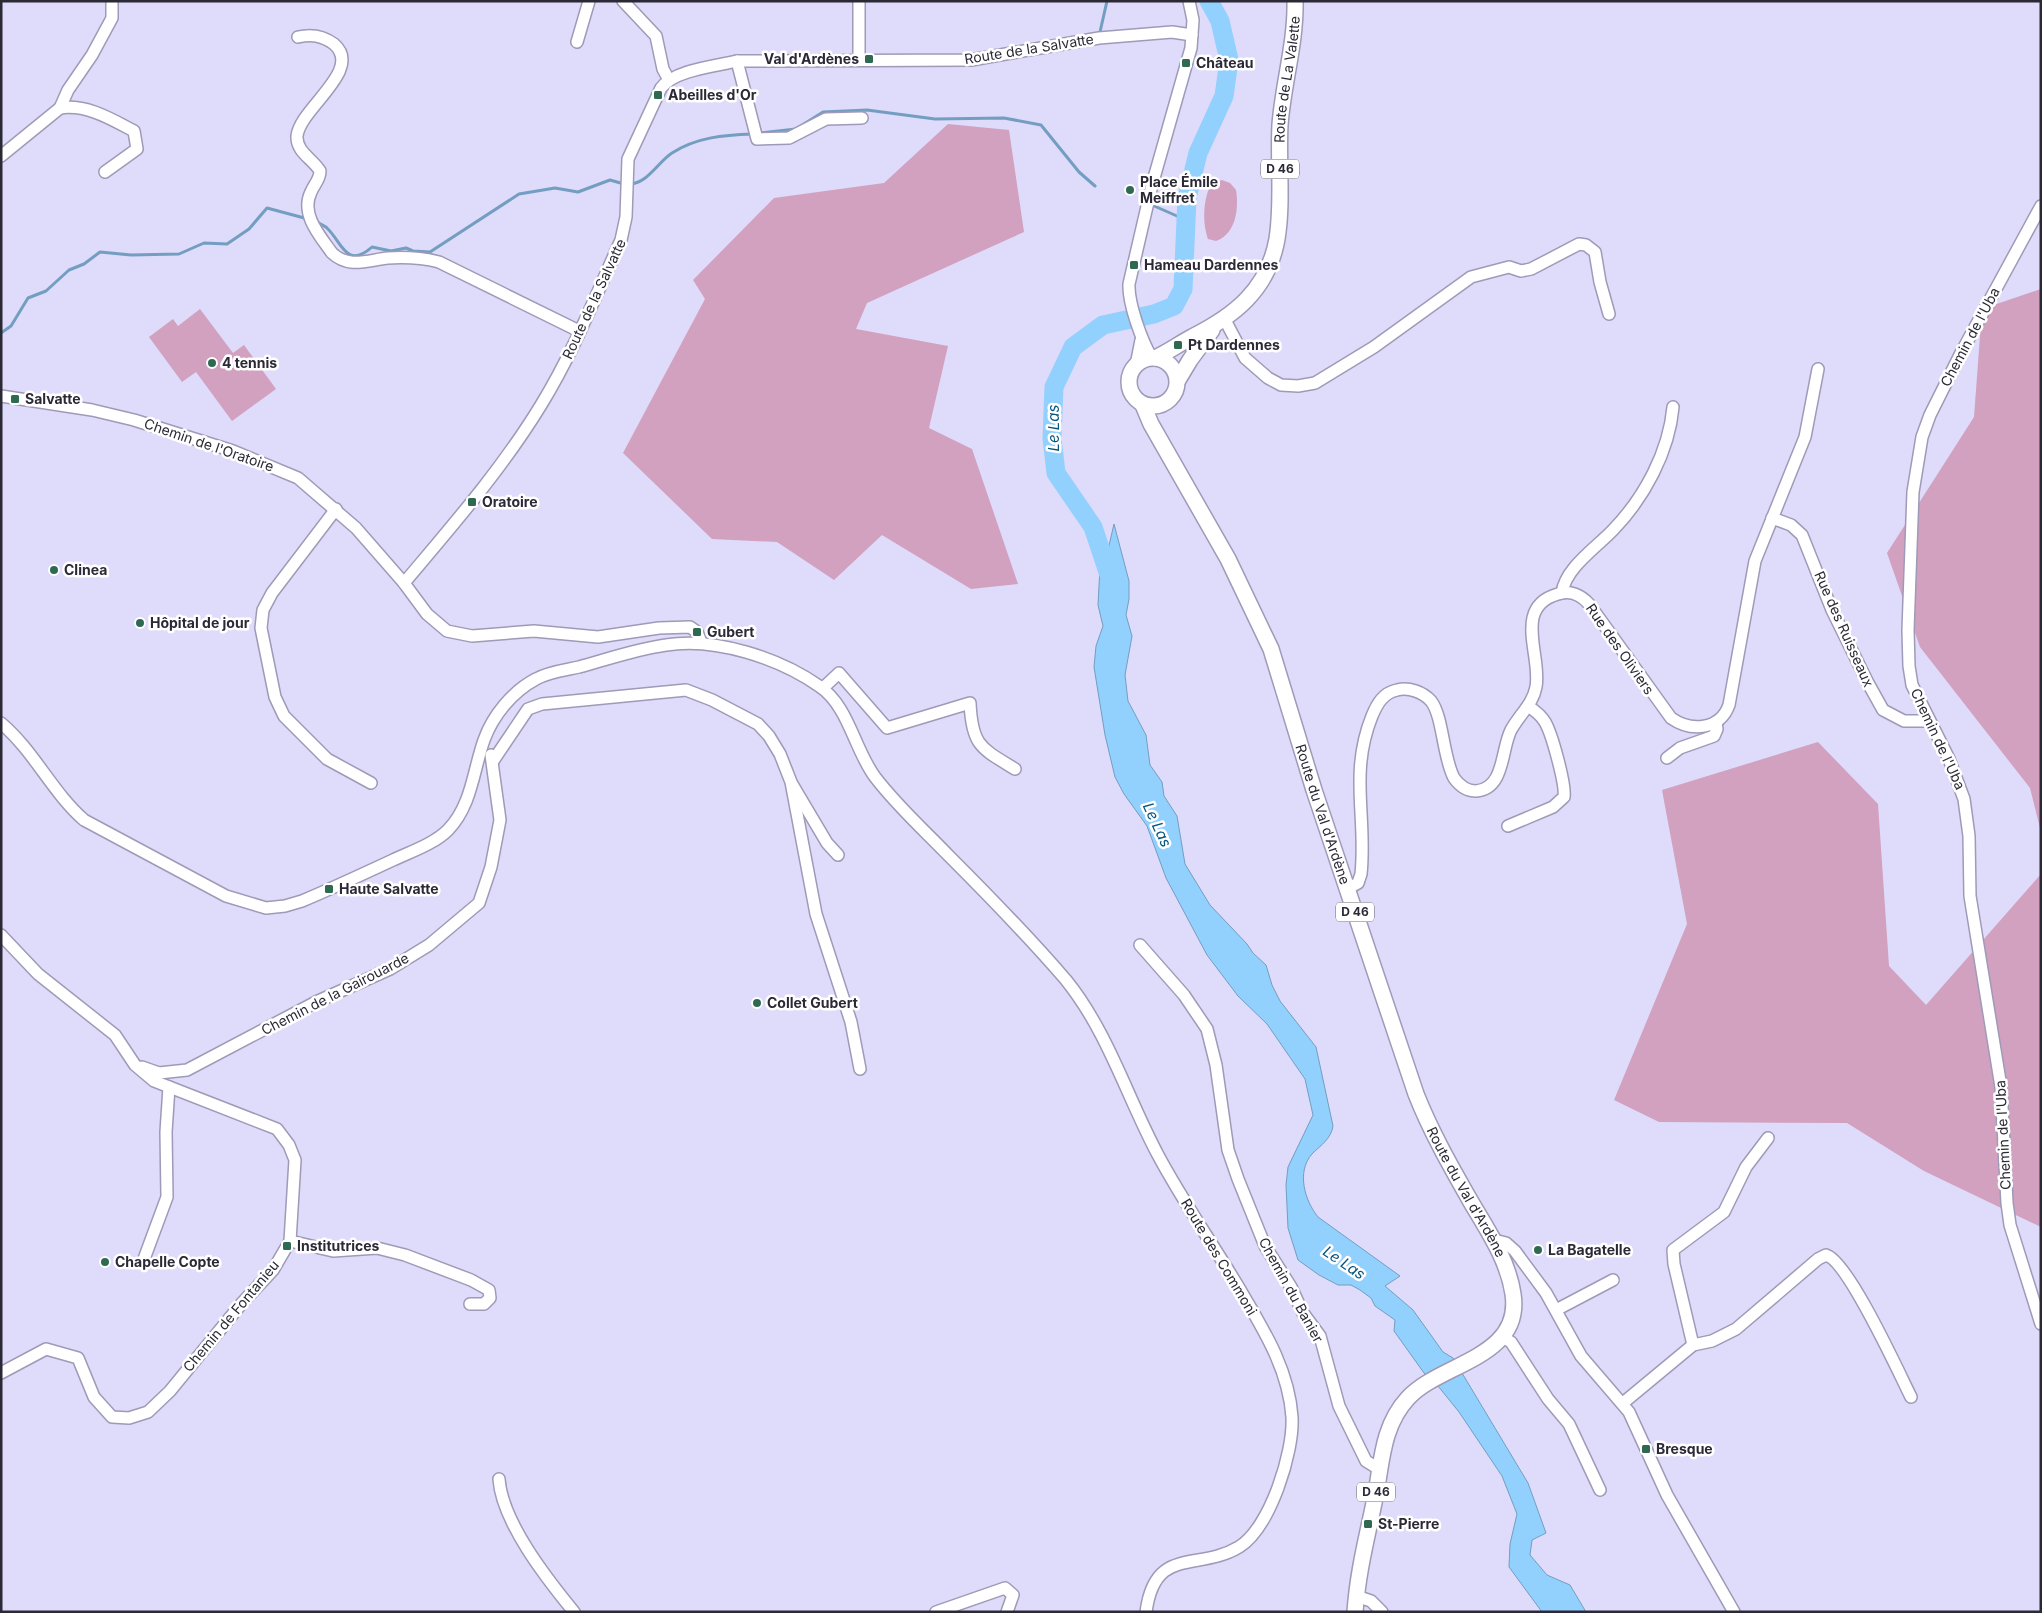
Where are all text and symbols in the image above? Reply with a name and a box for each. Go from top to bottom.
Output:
street label: Route de La Valette [1270,16,1303,143]
street label: Route de la Salvatte [963,30,1095,67]
place label: Val d'Ardènes [764,50,859,67]
marker: Val d'Ardènes [863,53,875,65]
place label: Château [1196,54,1254,71]
marker: Château [1180,57,1192,69]
place label: Abeilles d'Or [668,86,757,103]
marker: Abeilles d'Or [652,89,664,101]
road number: D 46 [1261,160,1299,178]
place label: Place Émile Meiffret [1140,172,1218,206]
marker: Place Émile Meiffret [1124,184,1136,196]
street label: Route de la Salvatte [558,236,629,362]
place label: Hameau Dardennes [1144,256,1279,273]
marker: Hameau Dardennes [1128,259,1140,271]
street label: Chemin de l'Uba [1936,284,2003,389]
place label: Pt Dardennes [1188,336,1280,353]
marker: Pt Dardennes [1172,339,1184,351]
place label: 4 tennis [222,354,277,371]
marker: 4 tennis [206,357,218,369]
place label: Salvatte [25,390,81,407]
marker: Salvatte [9,393,21,405]
water label: Le Las [1044,404,1063,451]
street label: Chemin de l'Oratoire [142,414,276,475]
place label: Oratoire [482,493,538,510]
marker: Oratoire [466,496,478,508]
place label: Clinea [64,561,107,578]
marker: Clinea [48,564,60,576]
street label: Rue des Ruisseaux [1811,568,1878,690]
street label: Rue des Oliviers [1583,600,1658,697]
place label: Hôpital de jour [150,614,250,631]
marker: Hôpital de jour [134,617,146,629]
place label: Gubert [707,623,755,640]
marker: Gubert [691,626,703,638]
street label: Chemin de l'Uba [1908,685,1969,792]
street label: Route du Val d'Ardène [1292,742,1354,887]
water label: Le Las [1139,800,1176,850]
place label: Haute Salvatte [339,880,439,897]
marker: Haute Salvatte [323,883,335,895]
road number: D 46 [1336,902,1374,922]
street label: Chemin de la Gairouarde [258,949,411,1038]
place label: Collet Gubert [767,994,858,1011]
marker: Collet Gubert [751,997,763,1009]
street label: Chemin de l'Uba [1991,1080,2014,1190]
street label: Route du Val d'Ardène [1424,1124,1510,1260]
street label: Route des Commoni [1178,1195,1261,1318]
street label: Chemin du Banier [1256,1234,1327,1345]
place label: Institutrices [297,1237,380,1254]
marker: Institutrices [281,1240,293,1252]
place label: La Bagatelle [1548,1241,1631,1258]
water label: Le Las [1320,1242,1369,1284]
marker: La Bagatelle [1532,1244,1544,1256]
place label: Chapelle Copte [115,1253,220,1270]
marker: Chapelle Copte [99,1256,111,1268]
street label: Chemin de Fontanieu [179,1257,282,1375]
place label: Bresque [1656,1440,1713,1457]
marker: Bresque [1640,1443,1652,1455]
road number: D 46 [1357,1482,1395,1501]
place label: St-Pierre [1378,1515,1439,1532]
marker: St-Pierre [1362,1518,1374,1530]

